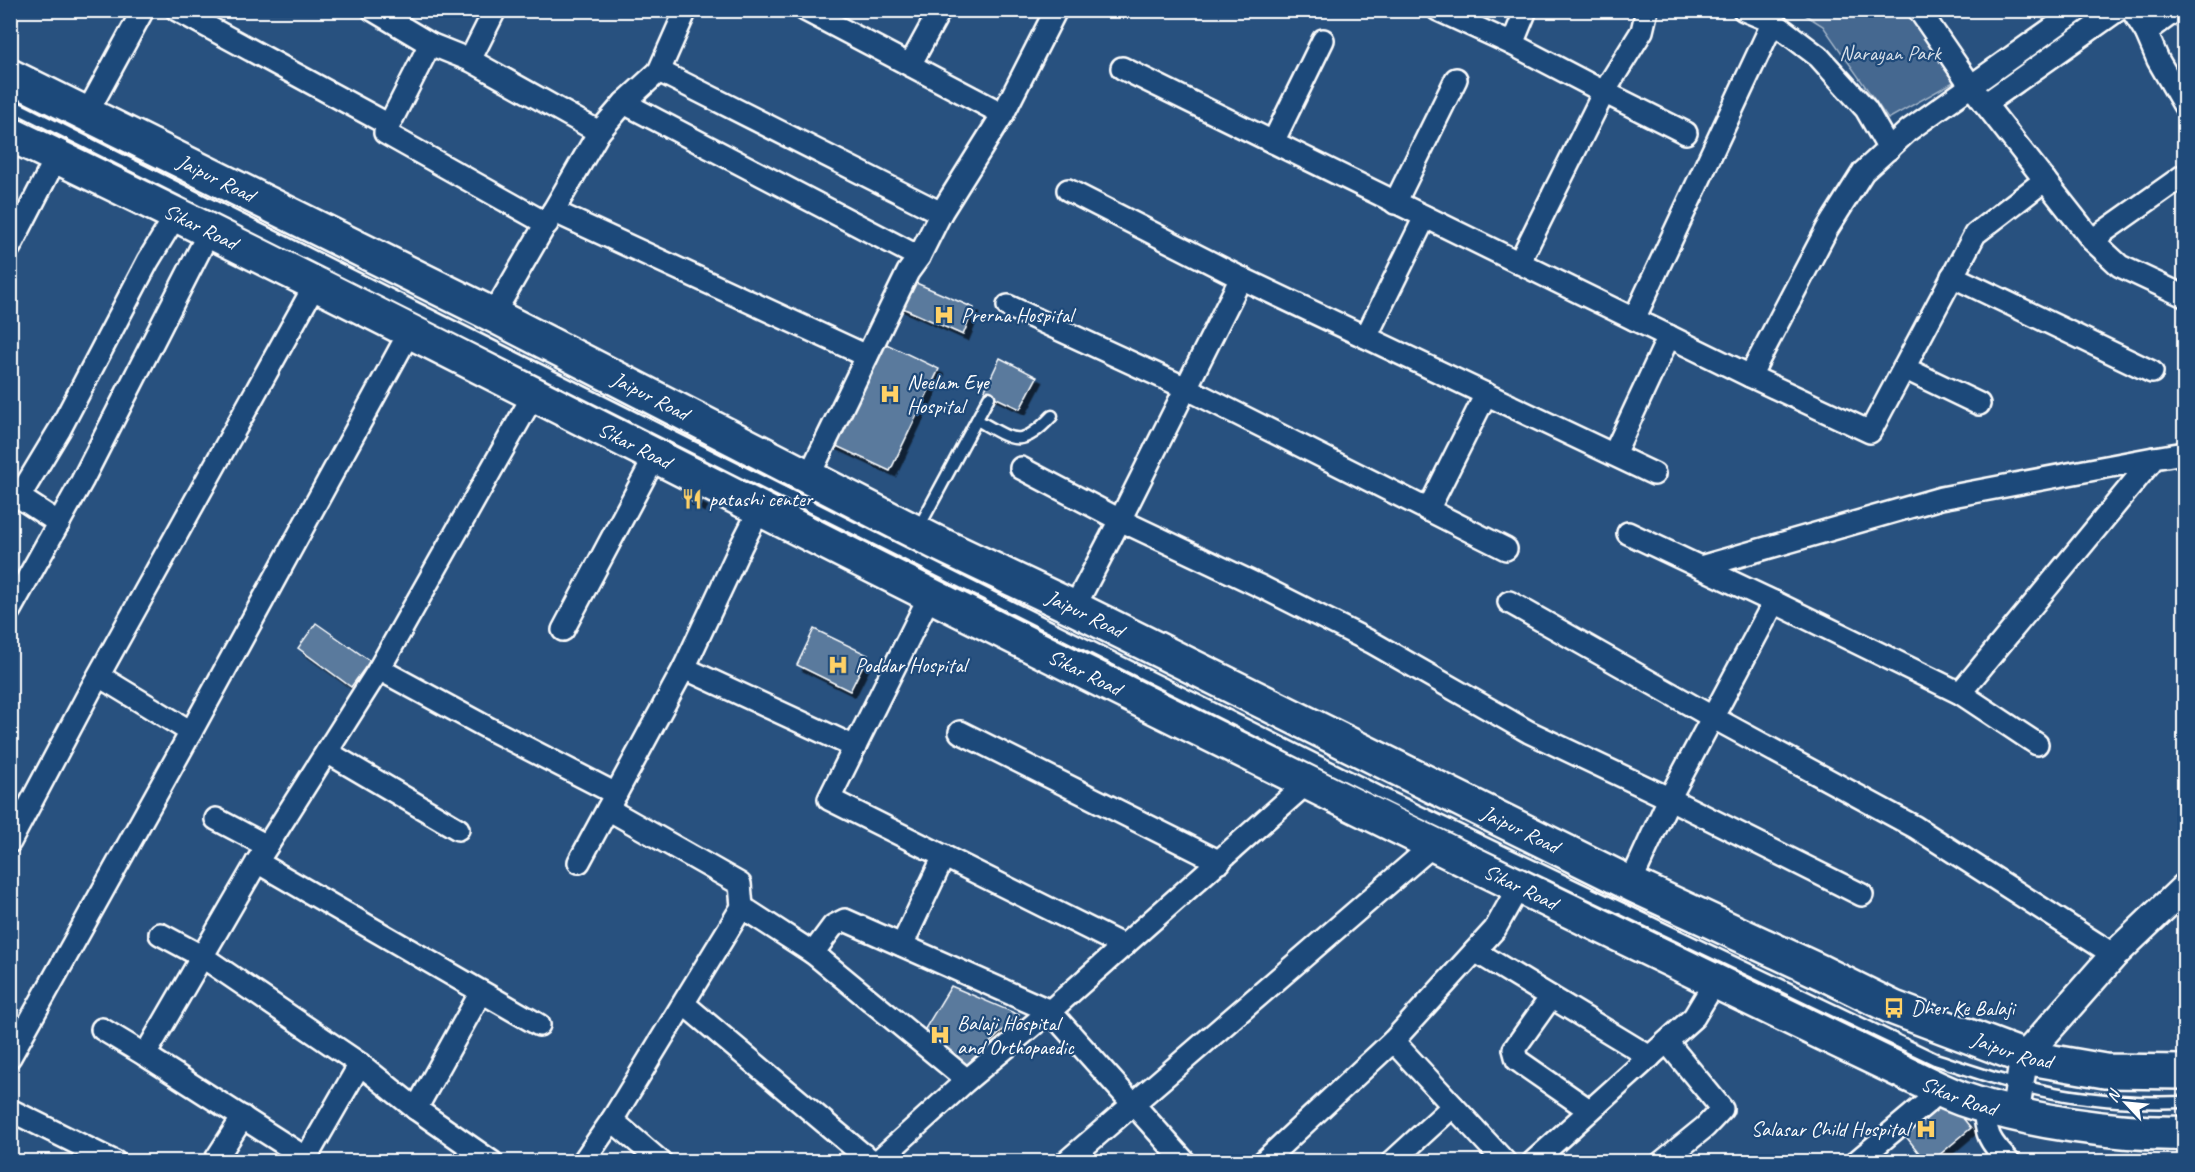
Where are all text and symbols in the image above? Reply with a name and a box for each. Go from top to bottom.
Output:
park label: Narayan Park [1839,40,1942,66]
street label: Jaipur Road [172,148,262,209]
street label: Sikar Road [160,198,244,257]
place label: Prerna Hospital [961,302,1076,328]
hospital icon: Prerna Hospital [932,303,956,327]
street label: Jaipur Road [607,365,696,428]
place label: Neelam Eye Hospital [907,369,991,419]
hospital icon: Neelam Eye Hospital [878,382,902,406]
street label: Sikar Road [594,416,678,476]
place label: patashi center [709,486,814,512]
restaurant icon: patashi center [680,487,704,511]
street label: Jaipur Road [1041,583,1130,645]
street label: Sikar Road [1044,643,1128,703]
place label: Poddar Hospital [855,652,970,678]
hospital icon: Poddar Hospital [826,653,850,677]
street label: Jaipur Road [1477,799,1566,861]
street label: Sikar Road [1480,858,1564,917]
place label: Dher Ke Balaji [1911,995,2018,1021]
bus stop icon: Dher Ke Balaji [1882,996,1906,1020]
place label: Balaji Hospital and Orthopaedic [957,1010,1075,1060]
hospital icon: Balaji Hospital and Orthopaedic [928,1023,952,1047]
street label: Jaipur Road [1968,1025,2057,1075]
street label: Sikar Road [1917,1070,2002,1123]
north arrow [2096,1073,2156,1133]
text: N [2102,1085,2126,1106]
place label: Salasar Child Hospital [1751,1116,1912,1142]
hospital icon: Salasar Child Hospital [1914,1117,1938,1141]

